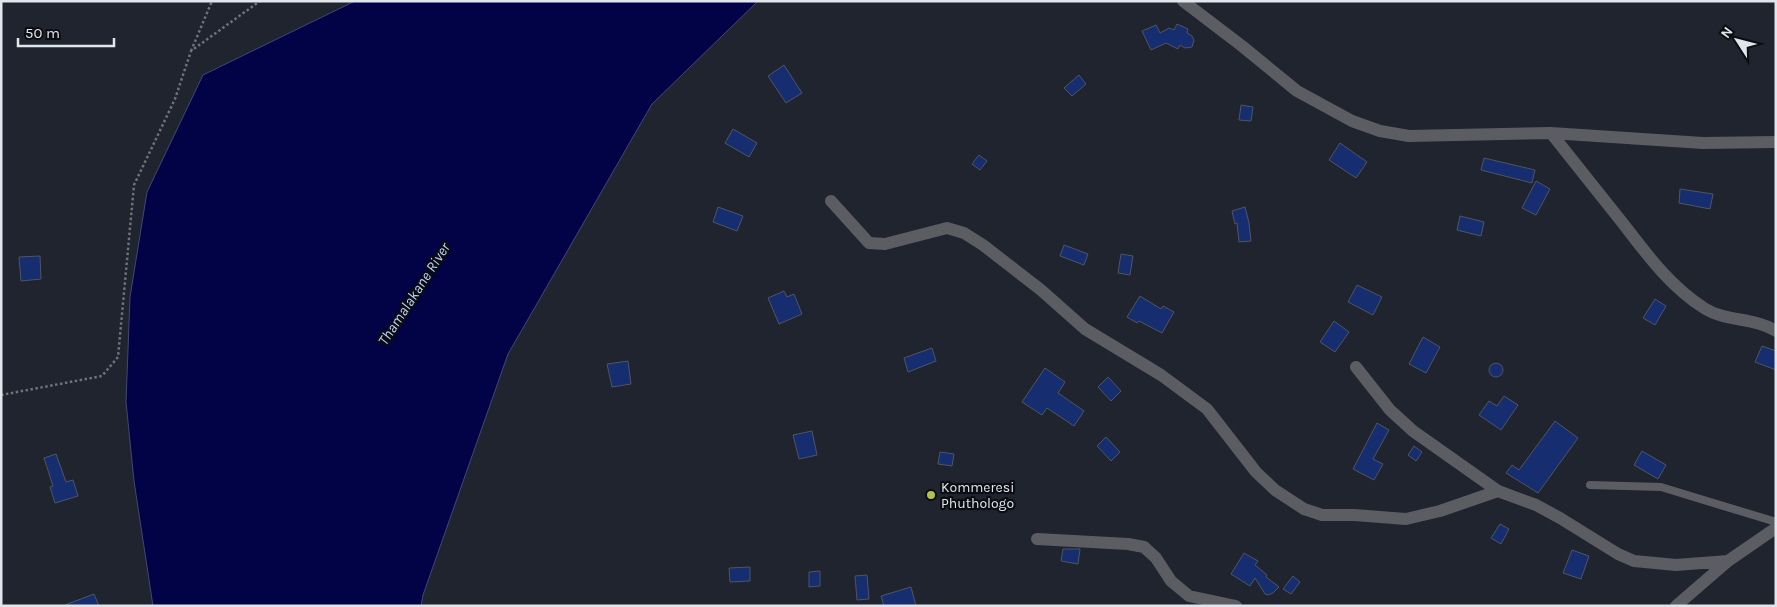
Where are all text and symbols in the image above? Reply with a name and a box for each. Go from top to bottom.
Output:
scale bar [18,15,114,47]
north arrow [1712,15,1762,65]
text: 50 m [25,24,60,42]
text: N [1717,24,1737,42]
water label: Thamalakane River [374,239,454,349]
place label: Kommeresi Phuthologo [941,479,1014,512]
marker: Kommeresi Phuthologo [925,489,937,501]

